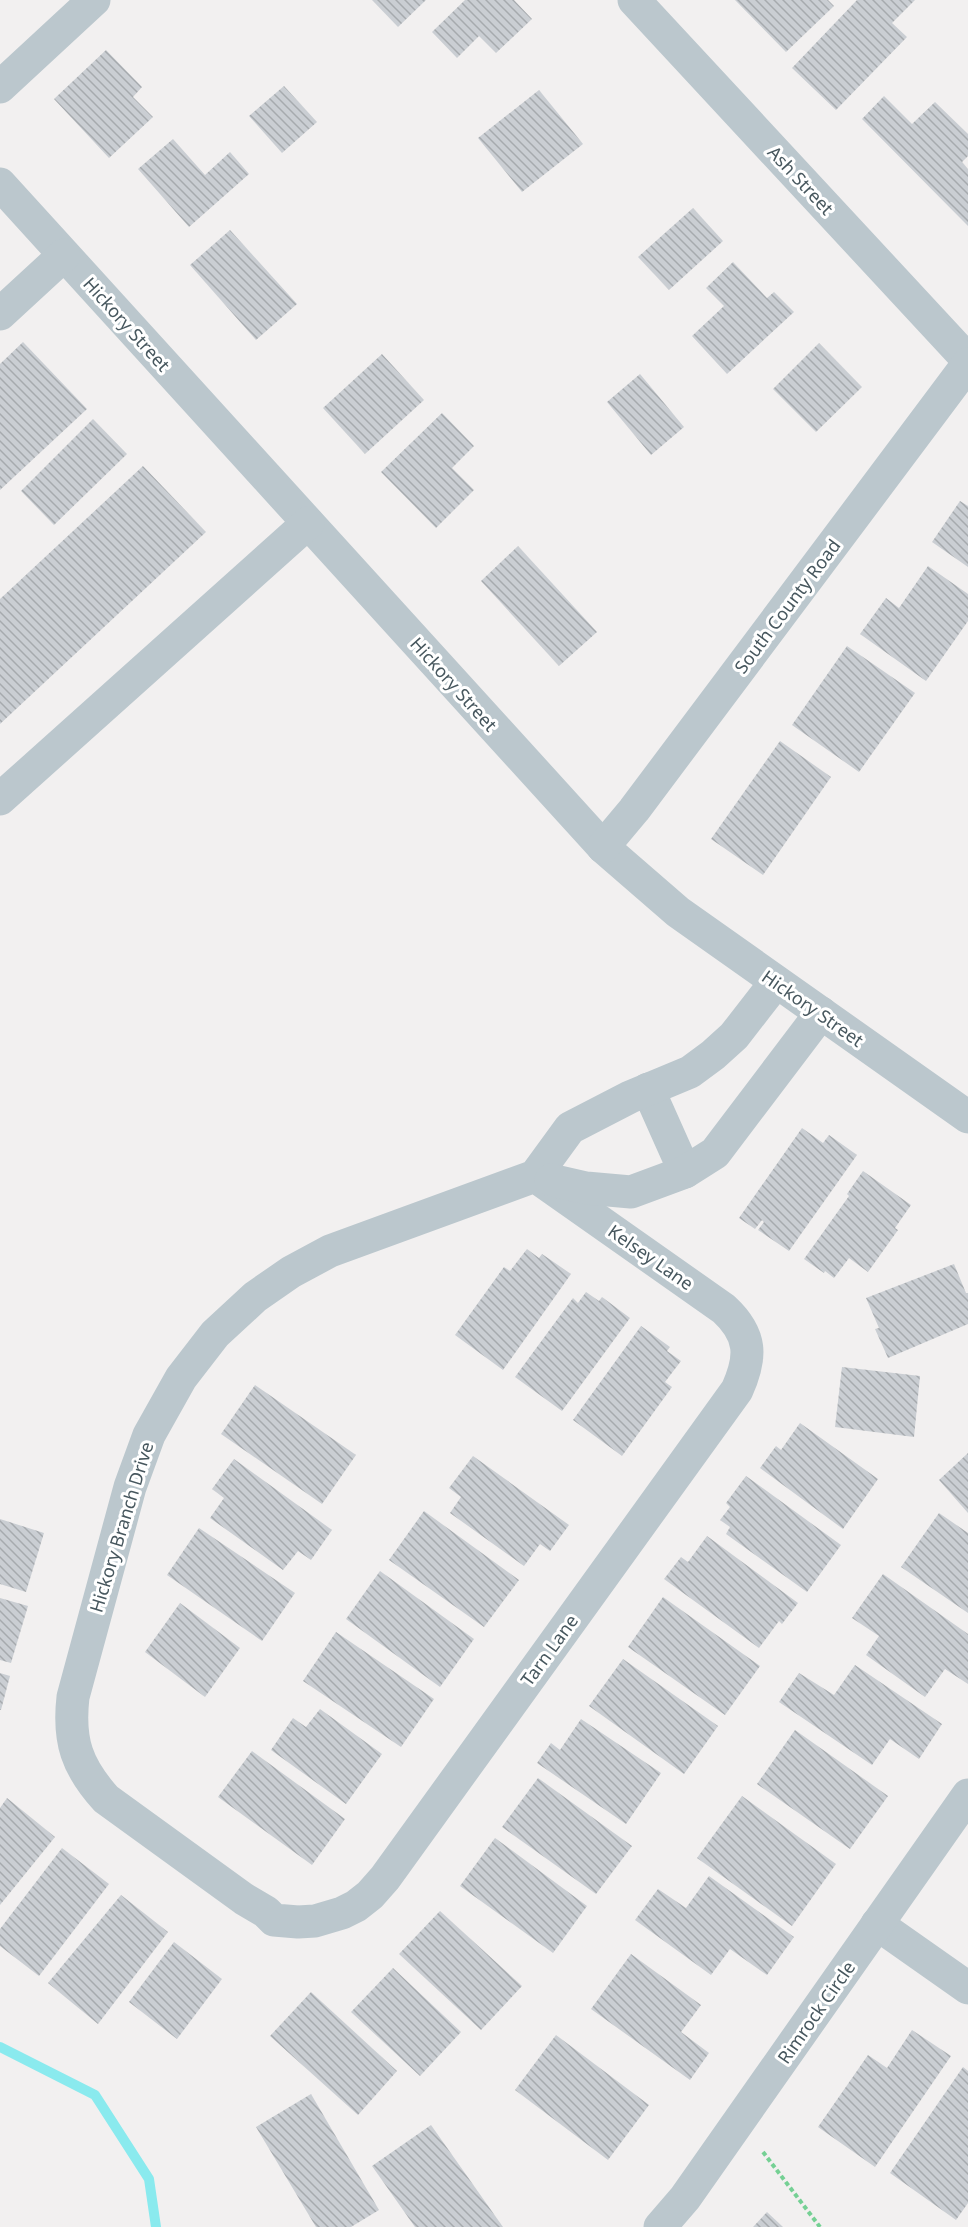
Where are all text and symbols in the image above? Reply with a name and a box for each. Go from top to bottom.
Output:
street label: Ash Street [763,140,840,220]
street label: Hickory Street [78,272,176,376]
street label: South County Road [729,534,845,678]
street label: Hickory Street [405,632,503,736]
street label: Hickory Street [758,964,869,1052]
street label: Kelsey Lane [604,1219,698,1295]
street label: Hickory Branch Drive [84,1439,158,1615]
street label: Tarn Lane [515,1609,583,1691]
street label: Rimrock Circle [772,1956,860,2068]

